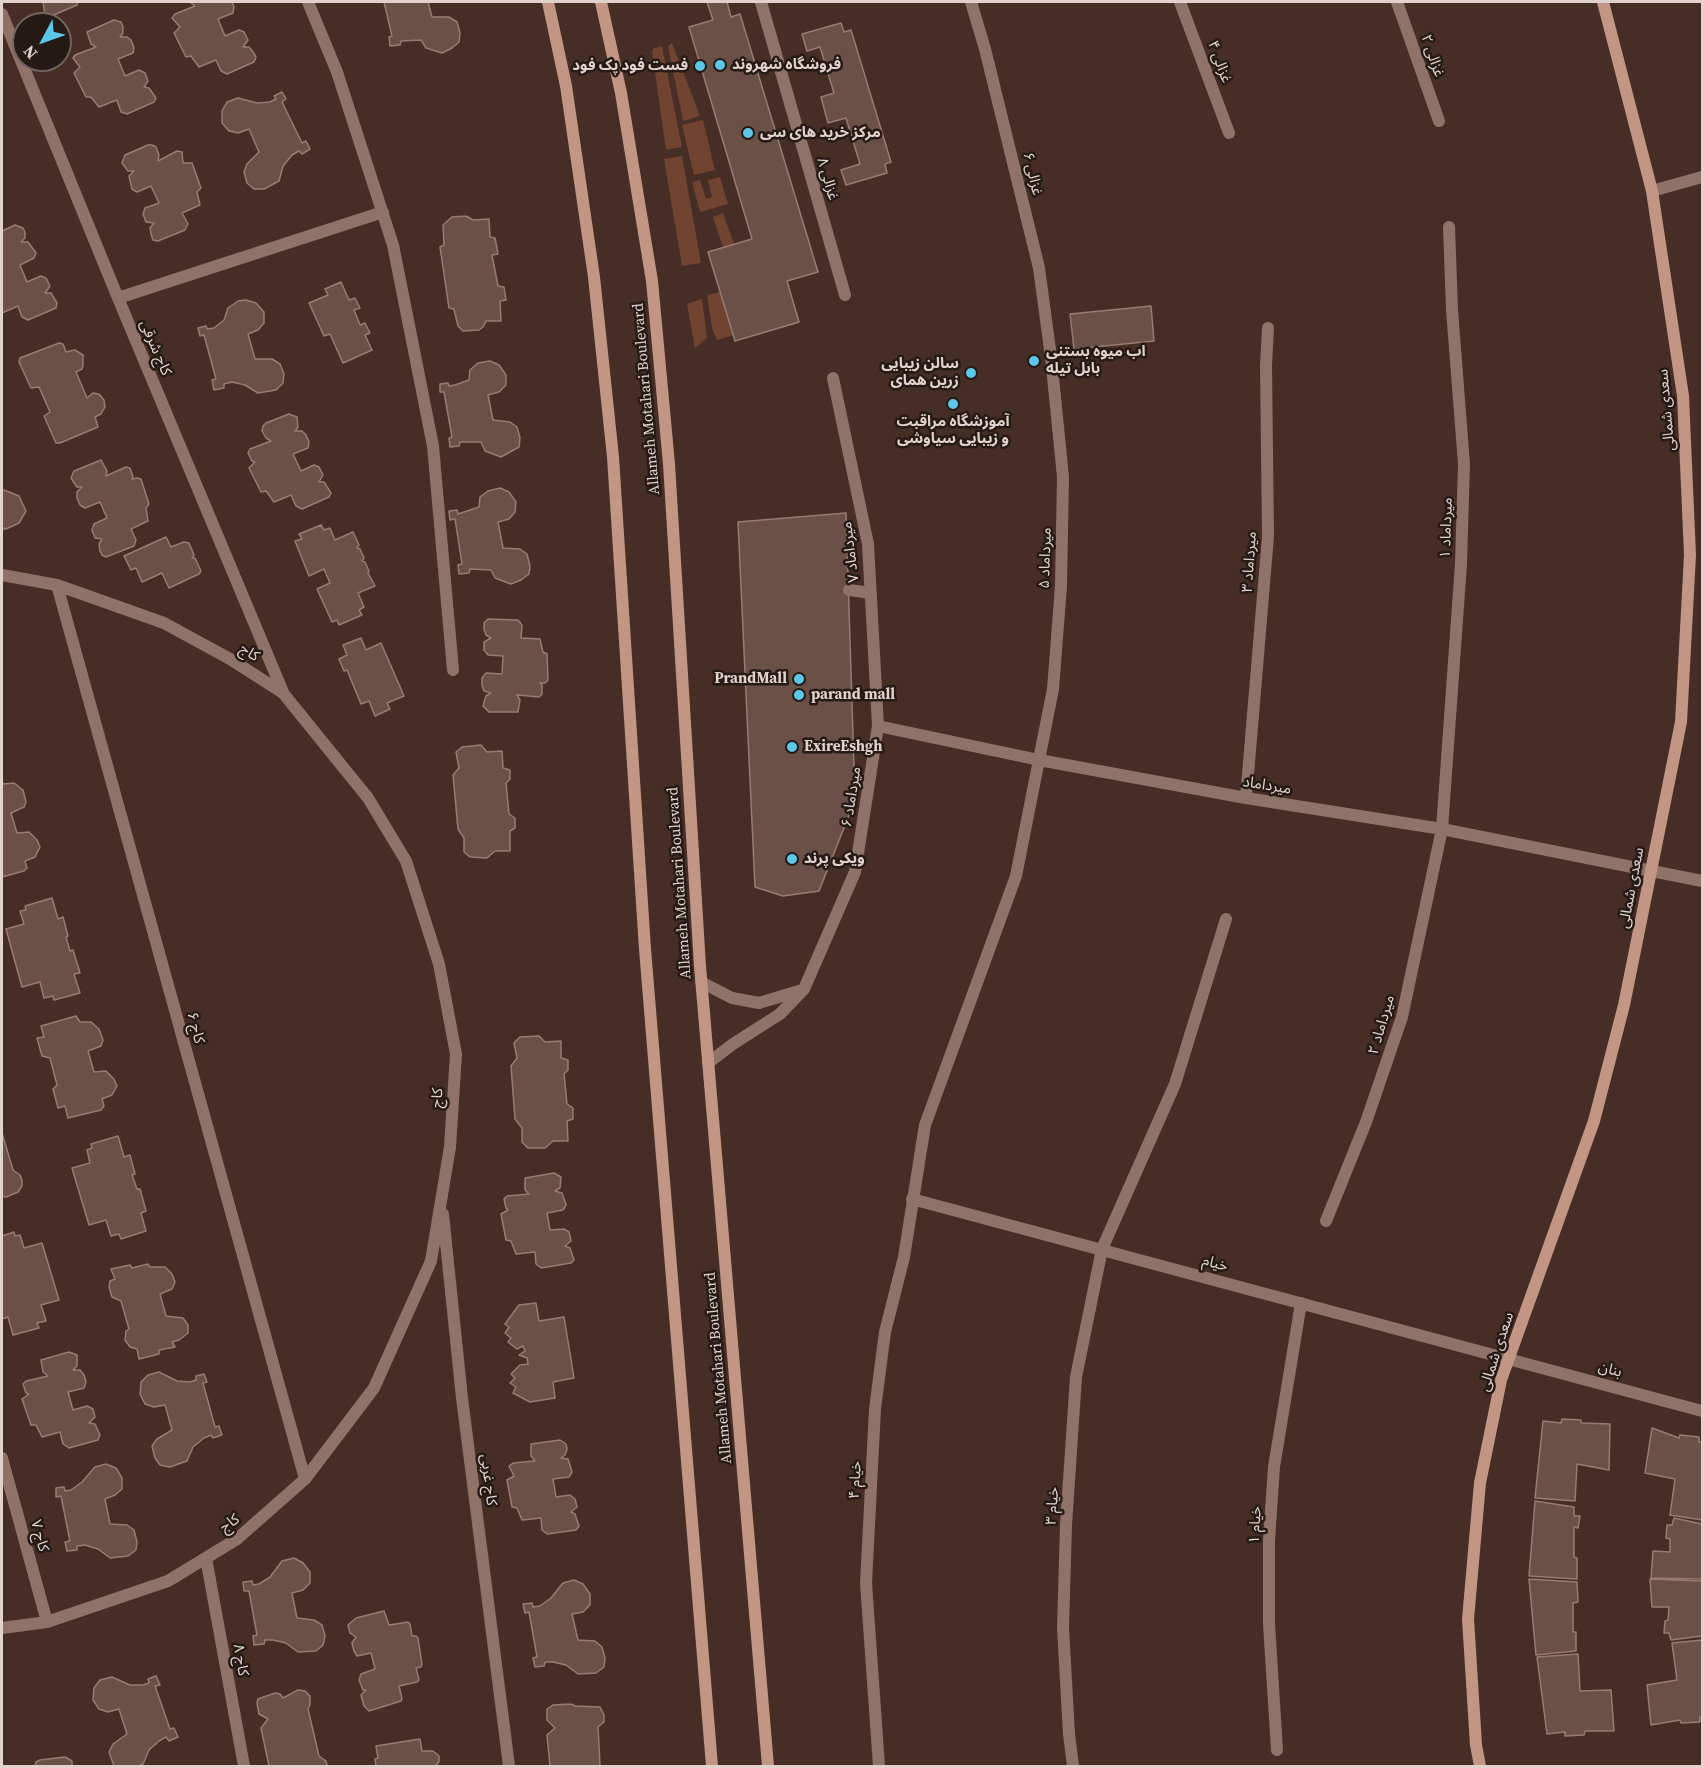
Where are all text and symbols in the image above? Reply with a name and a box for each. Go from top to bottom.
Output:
north arrow [12,12,72,72]
street label: غزالی ۲ [1416,32,1448,80]
street label: غزالی ۴ [1203,38,1235,86]
text: N [18,41,42,64]
place label: فروشگاه شهروند [732,56,841,74]
place label: فست فود پک فود [572,57,688,75]
marker: فروشگاه شهروند [713,58,727,72]
marker: فست فود پک فود [693,59,707,73]
place label: مرکز خرید های سی [760,124,881,142]
marker: مرکز خرید های سی [741,126,755,140]
street label: غزالی ۶ [1018,151,1046,197]
street label: غزالی ۸ [812,156,842,202]
street label: Allameh Motahari Boulevard [630,302,664,496]
street label: کاج شرقی [135,318,175,378]
place label: اب میوه بستنی بابل تیله [1046,343,1146,378]
marker: اب میوه بستنی بابل تیله [1027,354,1041,368]
place label: سالن زیبایی زرین همای [881,355,959,390]
marker: سالن زیبایی زرین همای [964,366,978,380]
street label: سعدی شمالی [1654,368,1680,452]
marker: آموزشگاه مراقبت و زیبایی سیاوشی [946,397,960,411]
place label: آموزشگاه مراقبت و زیبایی سیاوشی [897,413,1009,448]
street label: میرداماد ۱ [1437,497,1457,559]
street label: میرداماد ۷ [838,521,864,583]
street label: میرداماد ۵ [1036,527,1056,589]
street label: میرداماد ۳ [1239,531,1261,593]
street label: کاج [236,640,262,666]
place label: PrandMall [714,670,787,688]
marker: PrandMall [792,672,806,686]
place label: parand mall [811,686,895,704]
marker: parand mall [792,688,806,702]
place label: ExireEshgh [804,738,882,756]
marker: ExireEshgh [785,740,799,754]
street label: میرداماد ۶ [838,765,866,829]
street label: میرداماد [1241,773,1293,799]
street label: Allameh Motahari Boulevard [664,786,696,980]
street label: سعدی شمالی [1615,846,1649,930]
place label: ویکی پرند [804,850,865,868]
marker: ویکی پرند [785,852,799,866]
street label: میرداماد ۲ [1365,993,1399,1057]
street label: کاج ۶ [182,1010,208,1046]
street label: کاج [428,1087,448,1109]
street label: خیام [1200,1252,1230,1276]
street label: Allameh Motahari Boulevard [702,1271,736,1465]
street label: سعدی شمالی [1476,1310,1518,1394]
street label: بنان [1596,1358,1624,1382]
street label: کاج غربی [476,1453,500,1507]
street label: خیام ۴ [846,1460,866,1500]
street label: خیام ۳ [1043,1486,1063,1526]
street label: خیام ۱ [1246,1505,1266,1545]
street label: کاج [217,1511,243,1537]
street label: کاج ۷ [26,1518,52,1554]
street label: کاج ۸ [228,1643,252,1677]

